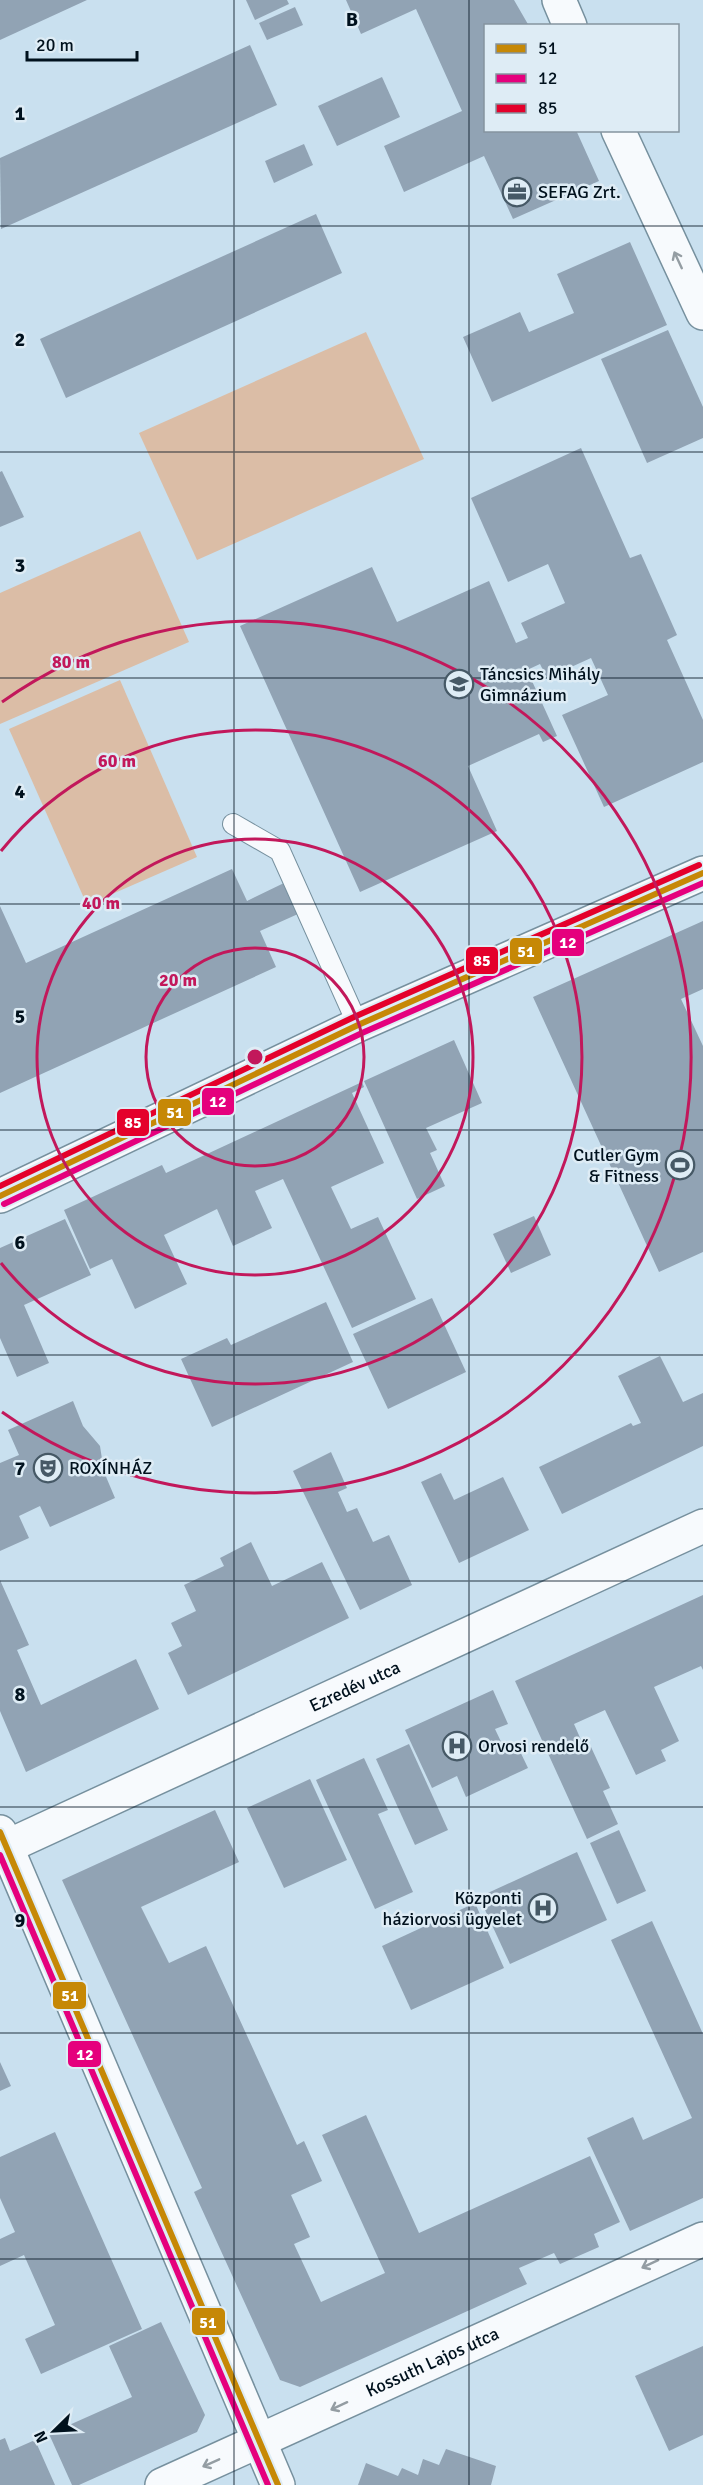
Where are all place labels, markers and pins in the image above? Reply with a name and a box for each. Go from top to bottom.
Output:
office icon: SEFAG Zrt. [501,176,533,208]
place label: SEFAG Zrt. [538,181,621,203]
place label: Táncsics Mihály Gimnázium [480,663,600,706]
school or university icon: Táncsics Mihály Gimnázium [443,668,475,700]
centre of rings [245,1047,265,1067]
place label: Cutler Gym & Fitness [573,1144,659,1187]
sports icon: Cutler Gym & Fitness [664,1149,696,1181]
theatre icon: ROXÍNHÁZ [32,1452,64,1484]
place label: ROXÍNHÁZ [69,1457,152,1479]
hospital icon: Orvosi rendelő [441,1730,473,1762]
place label: Orvosi rendelő [478,1735,589,1757]
place label: Központi háziorvosi ügyelet [383,1887,522,1930]
hospital icon: Központi háziorvosi ügyelet [527,1892,559,1924]

